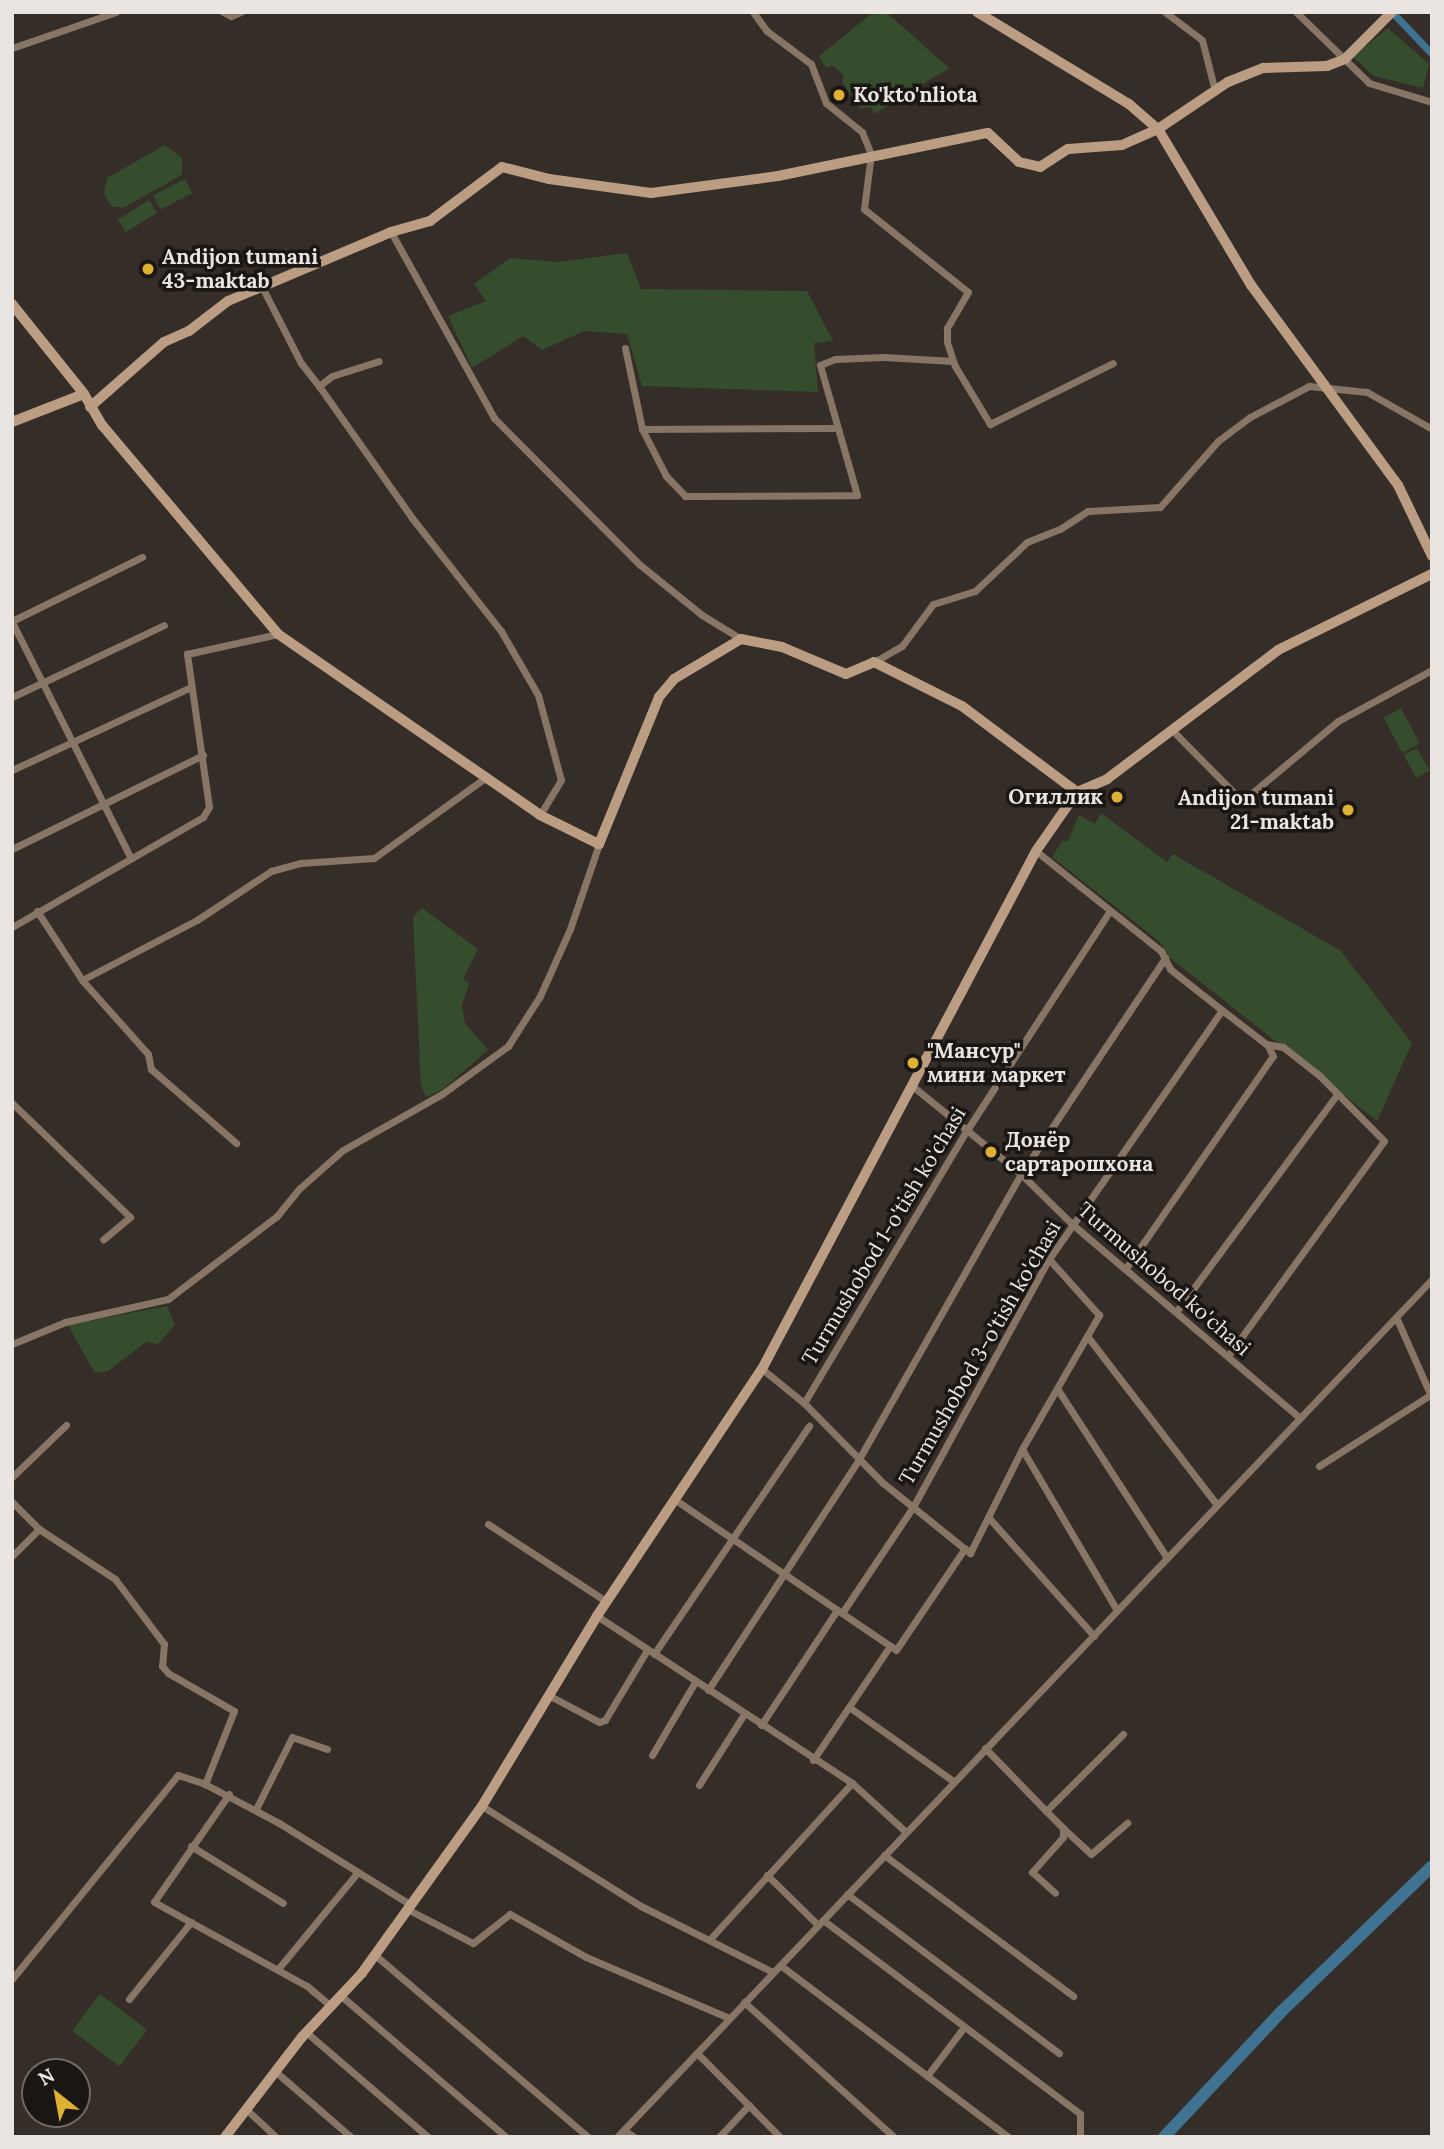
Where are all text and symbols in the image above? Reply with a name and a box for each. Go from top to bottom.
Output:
place label: Ko'kto'nliota [853,82,978,108]
marker: Ko'kto'nliota [831,87,847,103]
place label: Andijon tumani 43-maktab [162,244,318,294]
marker: Andijon tumani 43-maktab [140,261,156,277]
place label: Огиллик [1008,784,1103,810]
place label: Andijon tumani 21-maktab [1178,785,1334,835]
marker: Огиллик [1109,789,1125,805]
marker: Andijon tumani 21-maktab [1340,802,1356,818]
place label: "Мансур" мини маркет [927,1038,1066,1088]
marker: "Мансур" мини маркет [905,1055,921,1071]
street label: Turmushobod 1-o'tish ko'chasi [797,1102,971,1370]
place label: Донёр сартарошхона [1005,1127,1153,1177]
marker: Донёр сартарошхона [983,1144,999,1160]
street label: Turmushobod ko'chasi [1072,1197,1256,1361]
street label: Turmushobod 3-o'tish ko'chasi [894,1216,1066,1490]
north arrow [21,2058,91,2128]
text: N [34,2063,59,2091]

